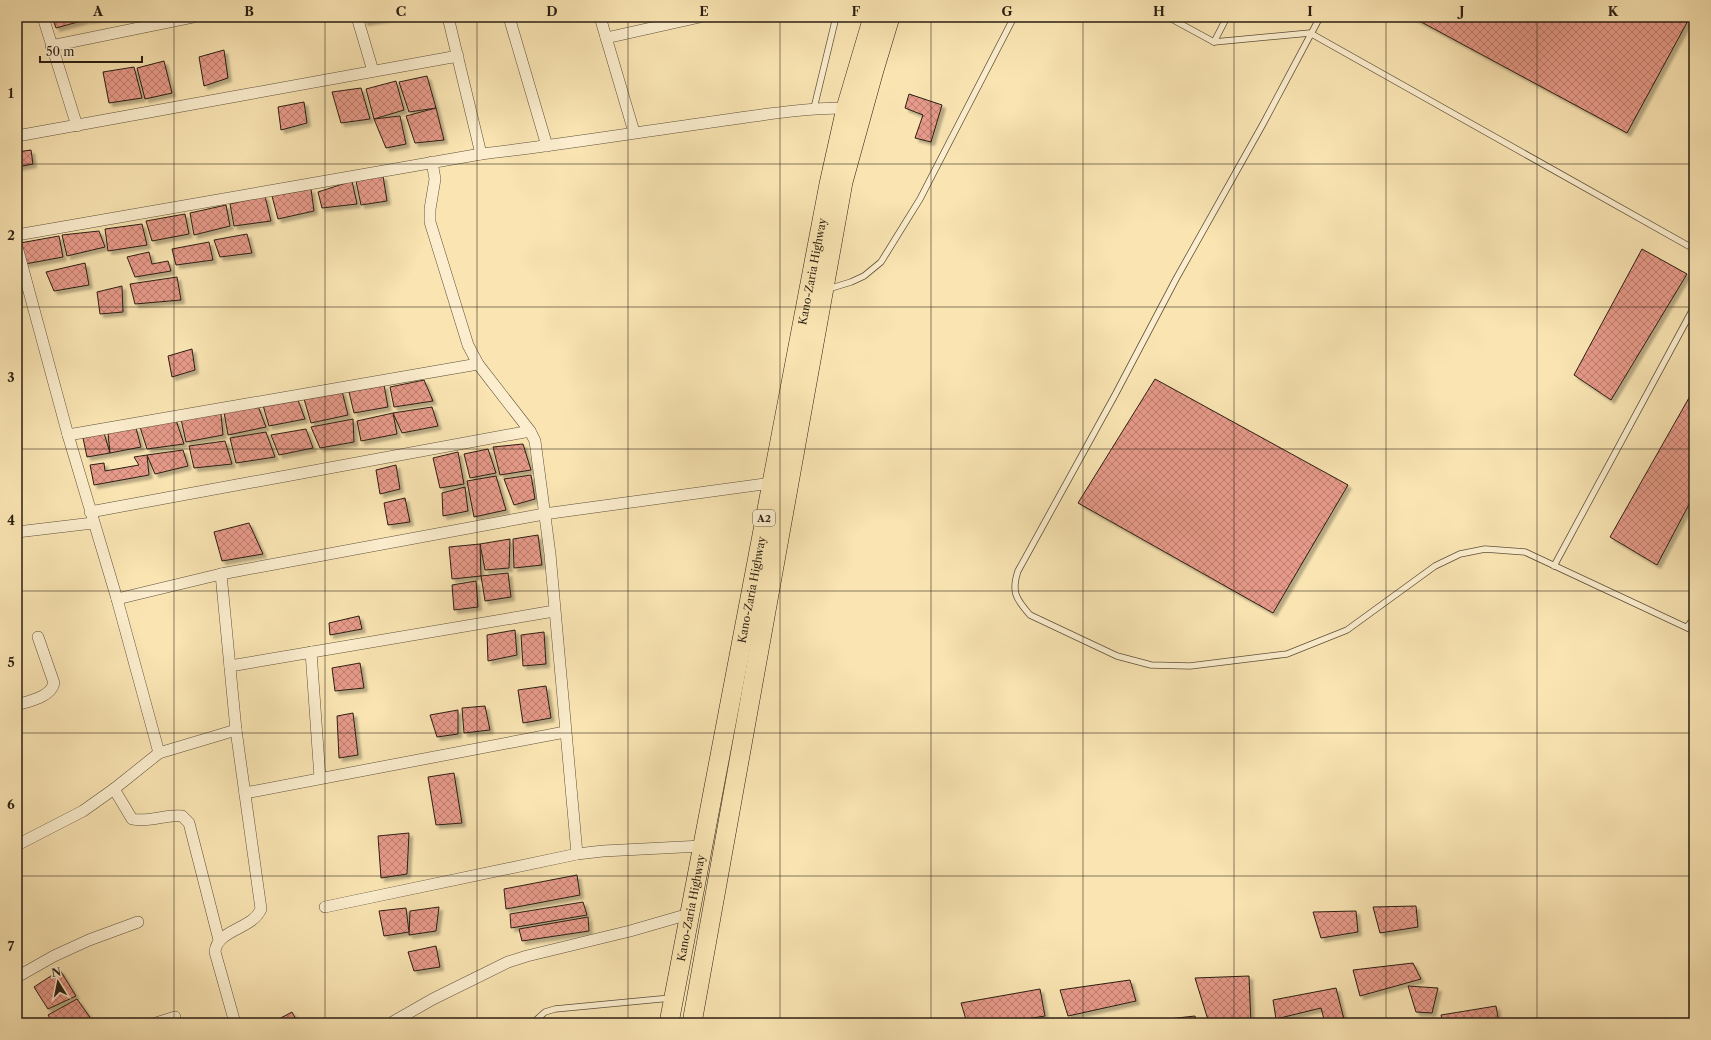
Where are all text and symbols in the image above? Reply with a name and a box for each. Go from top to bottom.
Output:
text: A [92,3,104,19]
text: B [244,3,254,19]
text: C [396,3,406,19]
text: D [546,3,558,19]
text: E [699,3,709,19]
text: F [852,3,861,19]
text: G [1001,3,1013,19]
text: H [1153,3,1165,19]
text: I [1307,3,1313,19]
text: J [1457,3,1465,19]
text: K [1608,3,1619,19]
scale bar [40,38,142,64]
text: 50 m [46,44,75,59]
text: 1 [8,85,14,101]
street label: Kano-Zaria Highway [795,216,830,326]
text: 2 [7,227,15,243]
text: 3 [7,369,15,385]
road number: A2 [753,510,775,526]
text: 4 [7,512,15,528]
street label: Kano-Zaria Highway [735,534,769,644]
text: 5 [7,654,15,670]
text: 6 [7,796,15,812]
street label: Kano-Zaria Highway [674,853,708,963]
text: 7 [8,938,15,954]
north arrow [38,962,78,1002]
text: N [50,964,63,980]

